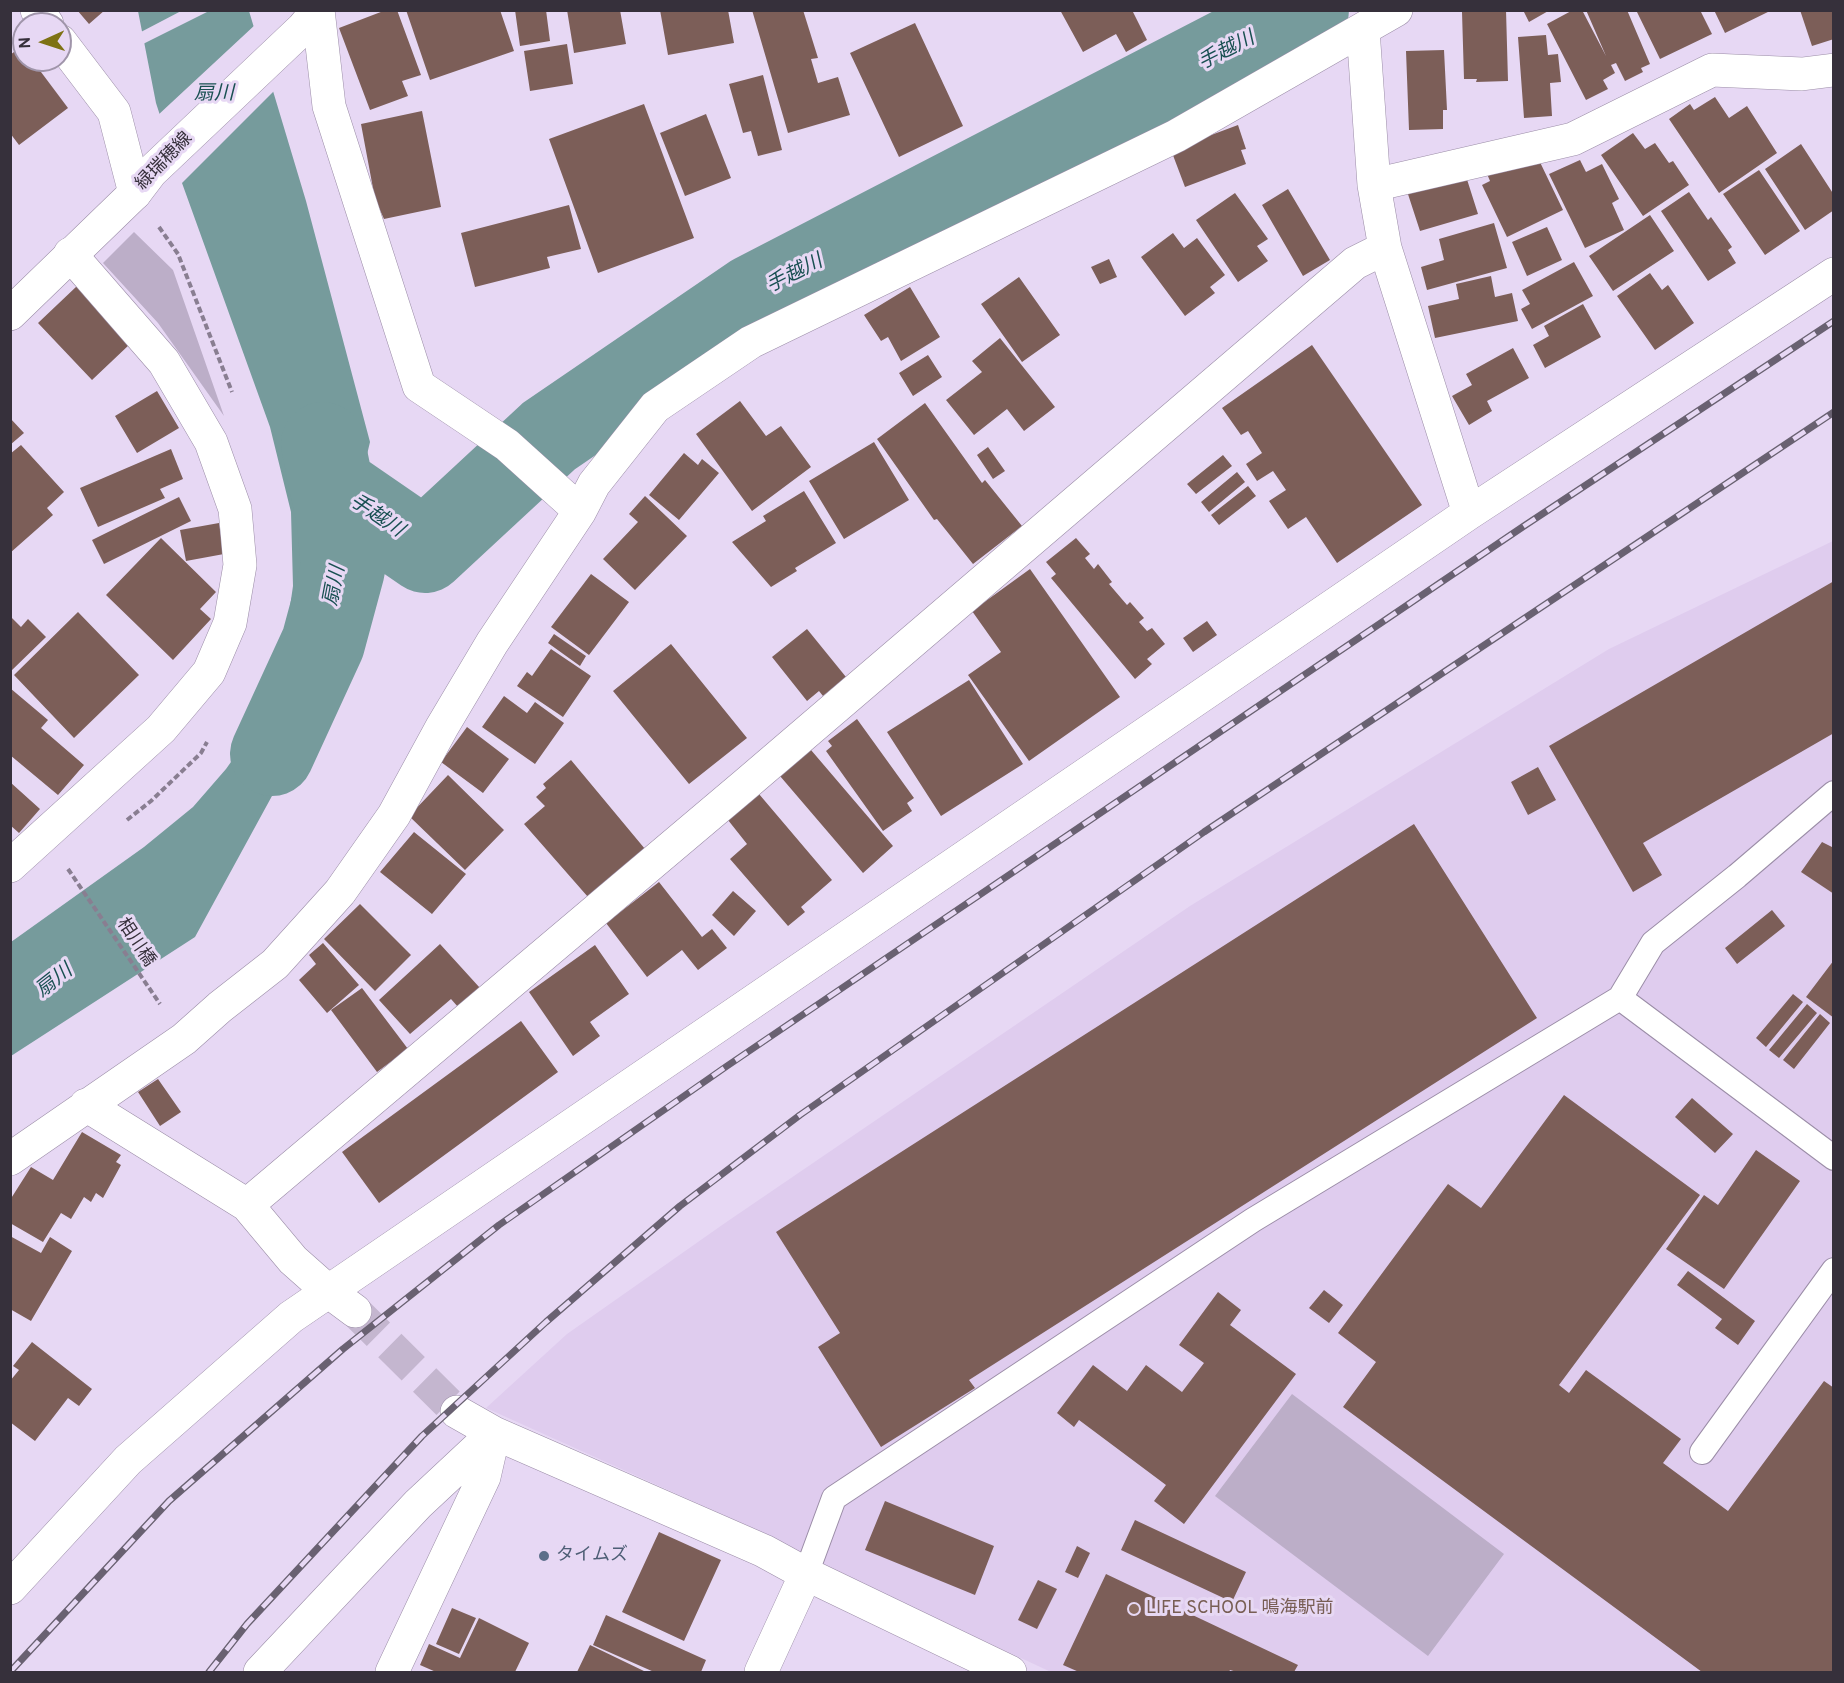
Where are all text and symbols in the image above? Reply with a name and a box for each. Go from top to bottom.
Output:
north arrow [12,12,72,72]
water label: 手越川 [1195,28,1259,76]
text: N [16,37,36,49]
water label: 扇川 [194,83,234,107]
street label: 緑瑞穂線 [132,129,198,195]
water label: 手越川 [763,251,827,299]
water label: 手越川 [344,490,408,544]
water label: 扇川 [320,564,352,608]
street label: 相川橋 [111,915,159,971]
water label: 扇川 [32,960,78,1004]
place label: タイムズ [556,1545,628,1567]
marker: タイムズ [537,1549,551,1563]
place label: LIFE SCHOOL 鳴海駅前 [1146,1598,1333,1620]
marker: LIFE SCHOOL 鳴海駅前 [1127,1602,1141,1616]

